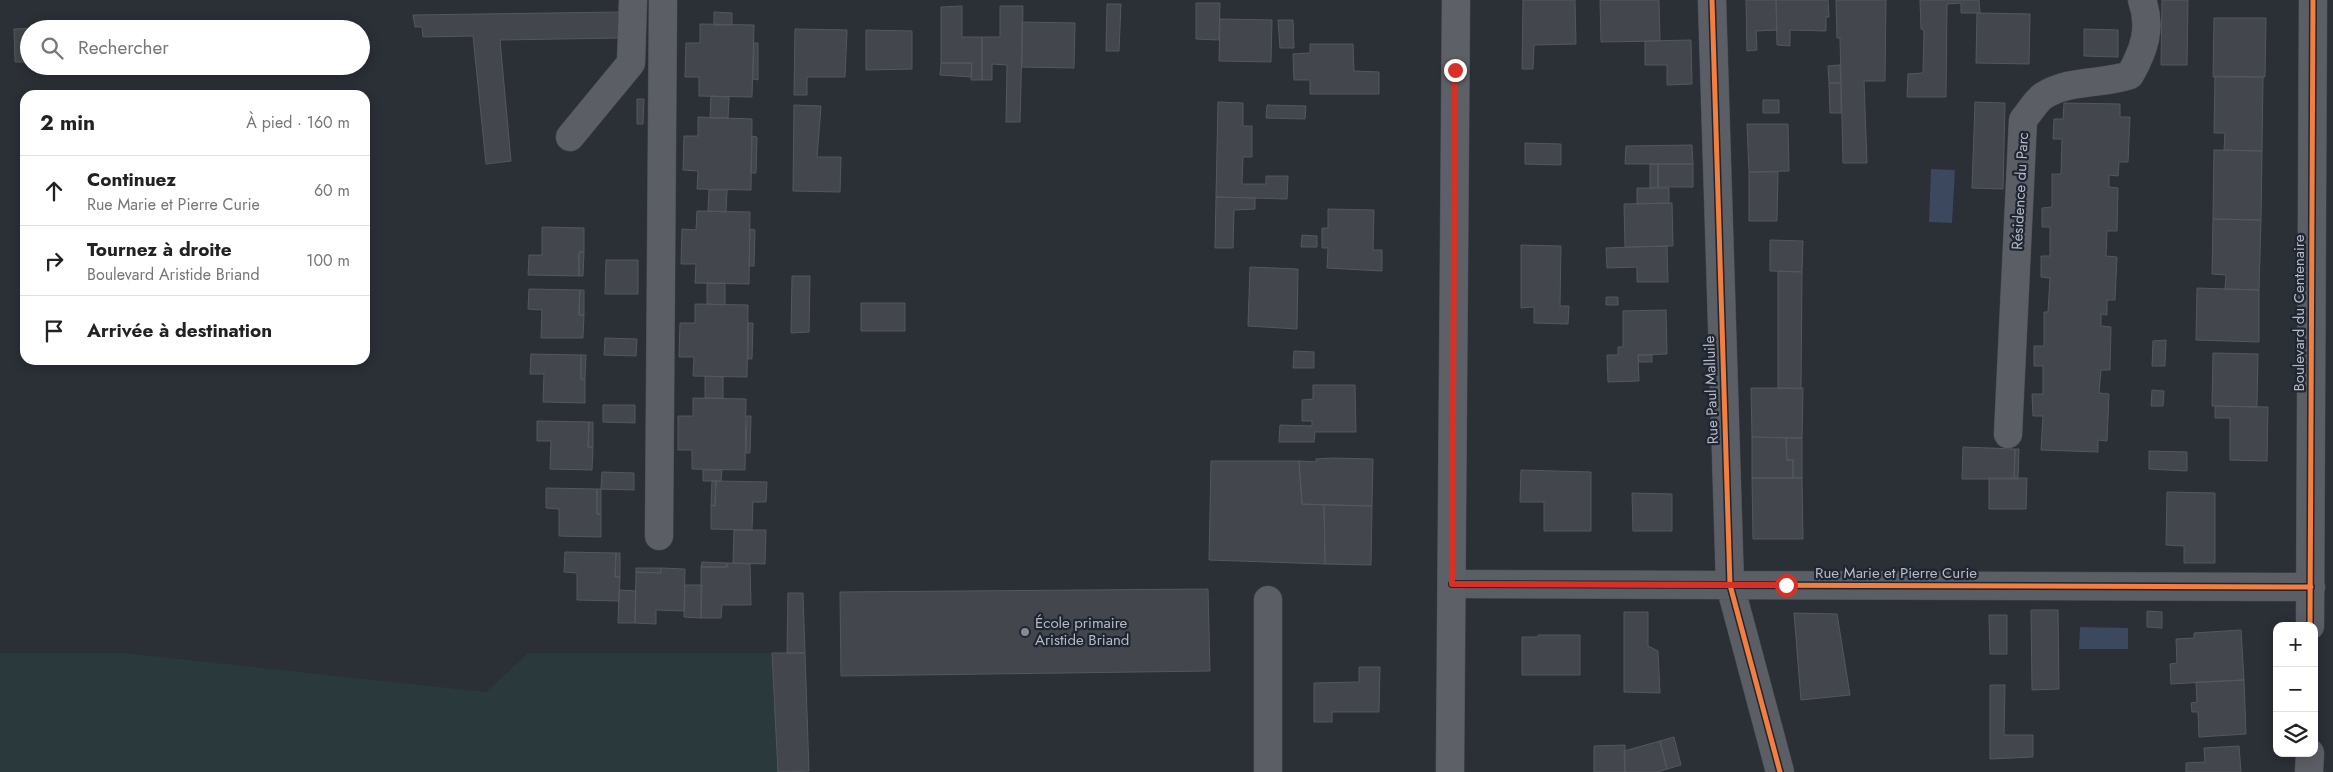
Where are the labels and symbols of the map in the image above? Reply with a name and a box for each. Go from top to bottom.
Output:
route end [1444,59,1467,82]
street label: Résidence du Parc [2006,132,2034,250]
street label: Boulevard du Centenaire [2288,234,2310,392]
street label: Rue Paul Malluile [1698,335,1724,445]
street label: Rue Marie et Pierre Curie [1815,562,1977,584]
route start [1775,574,1798,597]
place label: École primaire Aristide Briand [1035,612,1129,651]
marker: École primaire Aristide Briand [1019,626,1031,638]

